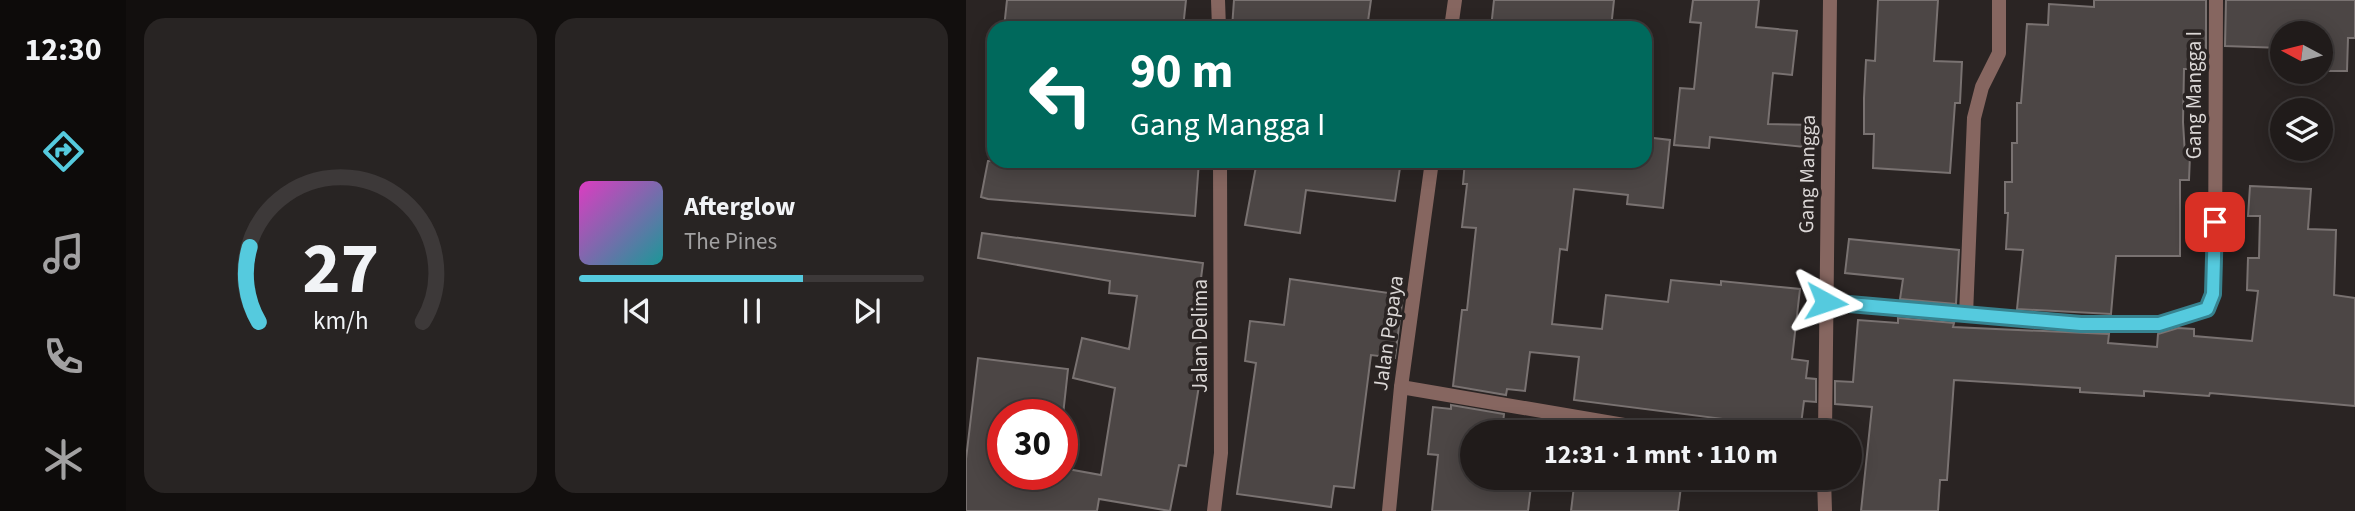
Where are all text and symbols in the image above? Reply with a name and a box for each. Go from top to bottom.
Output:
north arrow [2270,21,2333,84]
map controls [2270,21,2333,161]
text: 12:30 [24,27,102,73]
street label: Gang Mangga I [2179,31,2209,159]
text: 90 m [1130,37,1234,107]
icon: left [1015,49,1106,140]
button: layers [2270,98,2333,161]
text: Gang Mangga I [1130,102,1325,148]
street label: Gang Mangga [1791,114,1823,234]
icon: directions [39,127,88,176]
text: Afterglow [684,188,795,225]
pin [2185,192,2245,252]
icon: arrive [2196,203,2234,241]
text: 27 [302,217,379,321]
text: The Pines [684,225,777,258]
icon: music [39,229,88,278]
position arrow [1789,265,1863,339]
street label: Jalan Pepaya [1365,273,1411,393]
street label: Jalan Delima [1185,279,1215,393]
icon: previous [618,292,656,330]
icon: pause [733,292,771,330]
icon: next [848,292,886,330]
text: km/h [313,302,368,338]
icon: phone [39,332,88,381]
speed limit sign: 30 [987,399,1078,490]
icon: climate [39,435,88,484]
text: 12:31 · 1 mnt · 110 m [1544,436,1778,473]

